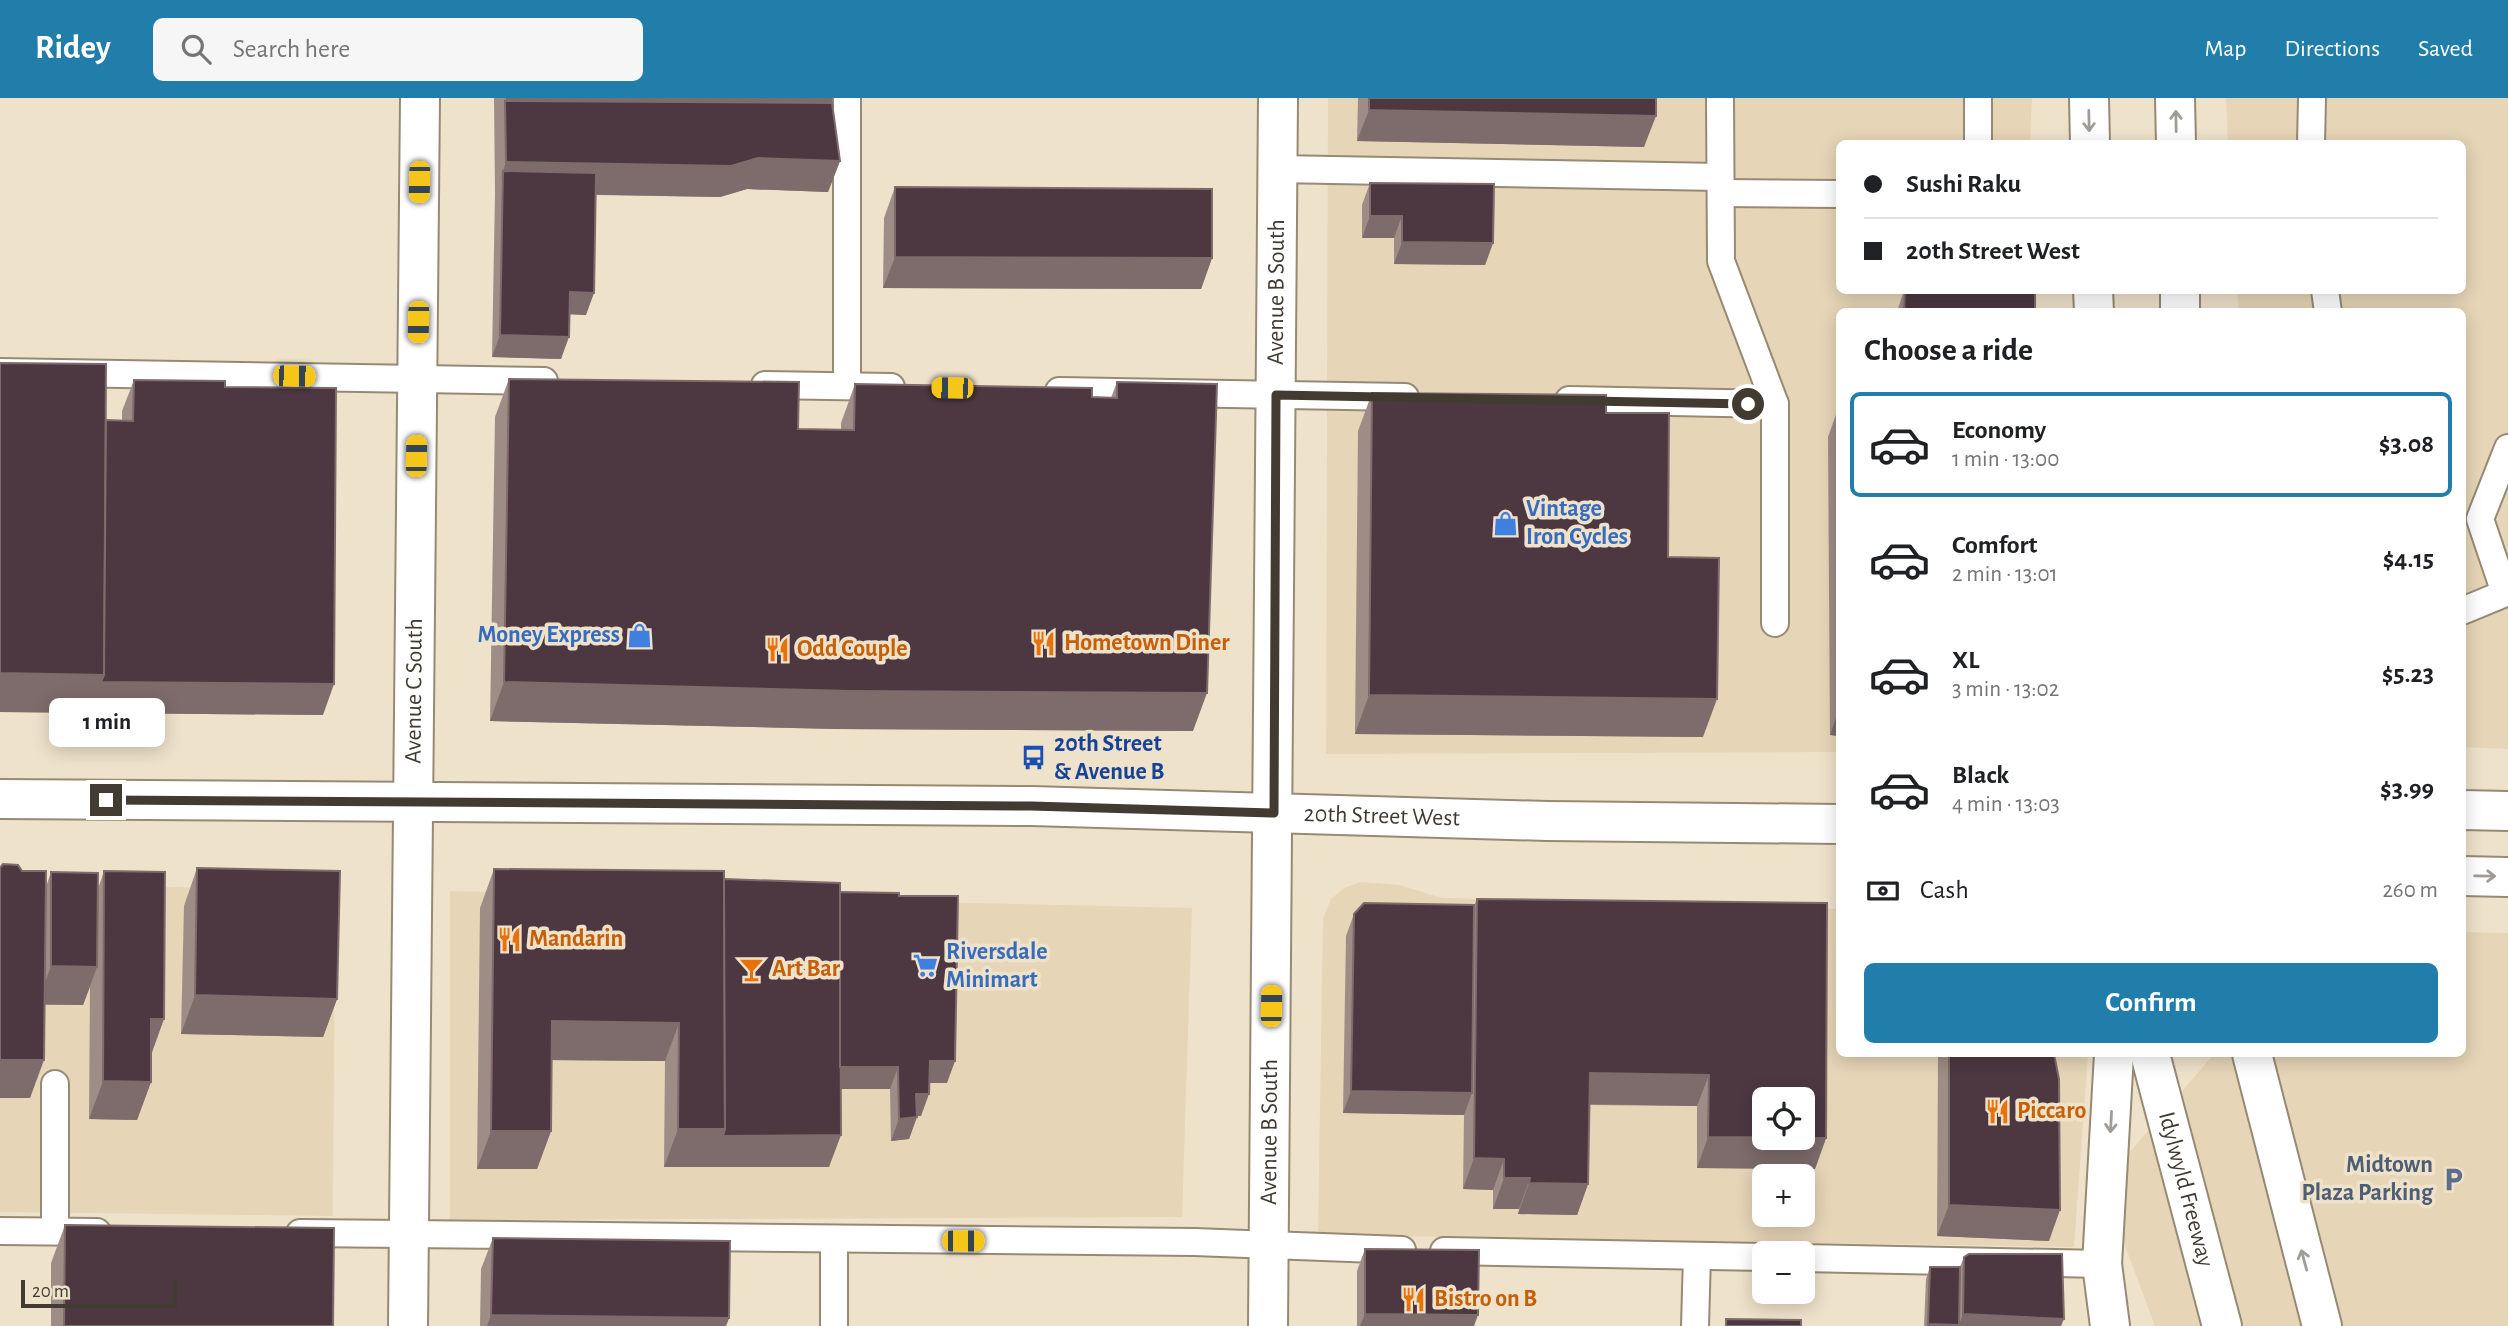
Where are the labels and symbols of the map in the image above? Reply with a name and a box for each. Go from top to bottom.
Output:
one-way arrow [2083,109,2096,132]
one-way arrow [2169,110,2182,133]
car [409,161,430,203]
street label: Avenue B South [1264,219,1289,365]
car [408,301,429,343]
car [273,365,316,387]
car [931,377,974,399]
route start [1732,388,1764,420]
car [406,435,427,477]
place label: Vintage Iron Cycles [1526,497,1628,549]
shop icon: Vintage Iron Cycles [1492,509,1520,537]
street label: Avenue C South [401,618,427,764]
shop icon: Money Express [626,621,654,649]
place label: Money Express [477,623,620,647]
restaurant icon: Hometown Diner [1030,629,1058,657]
place label: Hometown Diner [1064,631,1230,655]
restaurant icon: Odd Couple [763,635,791,663]
place label: Odd Couple [797,637,908,661]
callout: 1 min [48,698,164,748]
place label: 20th Street & Avenue B [1054,732,1164,784]
bus stop icon: 20th Street & Avenue B [1020,744,1048,772]
route end [90,784,122,816]
street label: 20th Street West [1303,802,1461,830]
one-way arrow [2473,869,2496,883]
restaurant icon: Mandarin [495,925,523,953]
place label: Mandarin [529,927,623,951]
place label: Riversdale Minimart [946,940,1048,992]
supermarket icon: Riversdale Minimart [912,952,940,980]
bar icon: Art Bar [738,955,766,983]
place label: Art Bar [772,957,841,981]
car [1261,985,1282,1027]
street label: Avenue B South [1257,1059,1282,1205]
restaurant icon: Piccaro [1983,1097,2011,1125]
place label: Piccaro [2017,1099,2087,1123]
street label: Idylwyld Freeway [2154,1109,2218,1270]
one-way arrow [2104,1110,2117,1133]
place label: Midtown Plaza Parking [2301,1153,2434,1205]
parking icon: Midtown Plaza Parking [2439,1165,2467,1193]
car [943,1231,985,1252]
one-way arrow [2297,1249,2310,1272]
scale bar [21,1277,177,1309]
restaurant icon: Bistro on B [1400,1285,1428,1313]
place label: Bistro on B [1434,1287,1537,1311]

